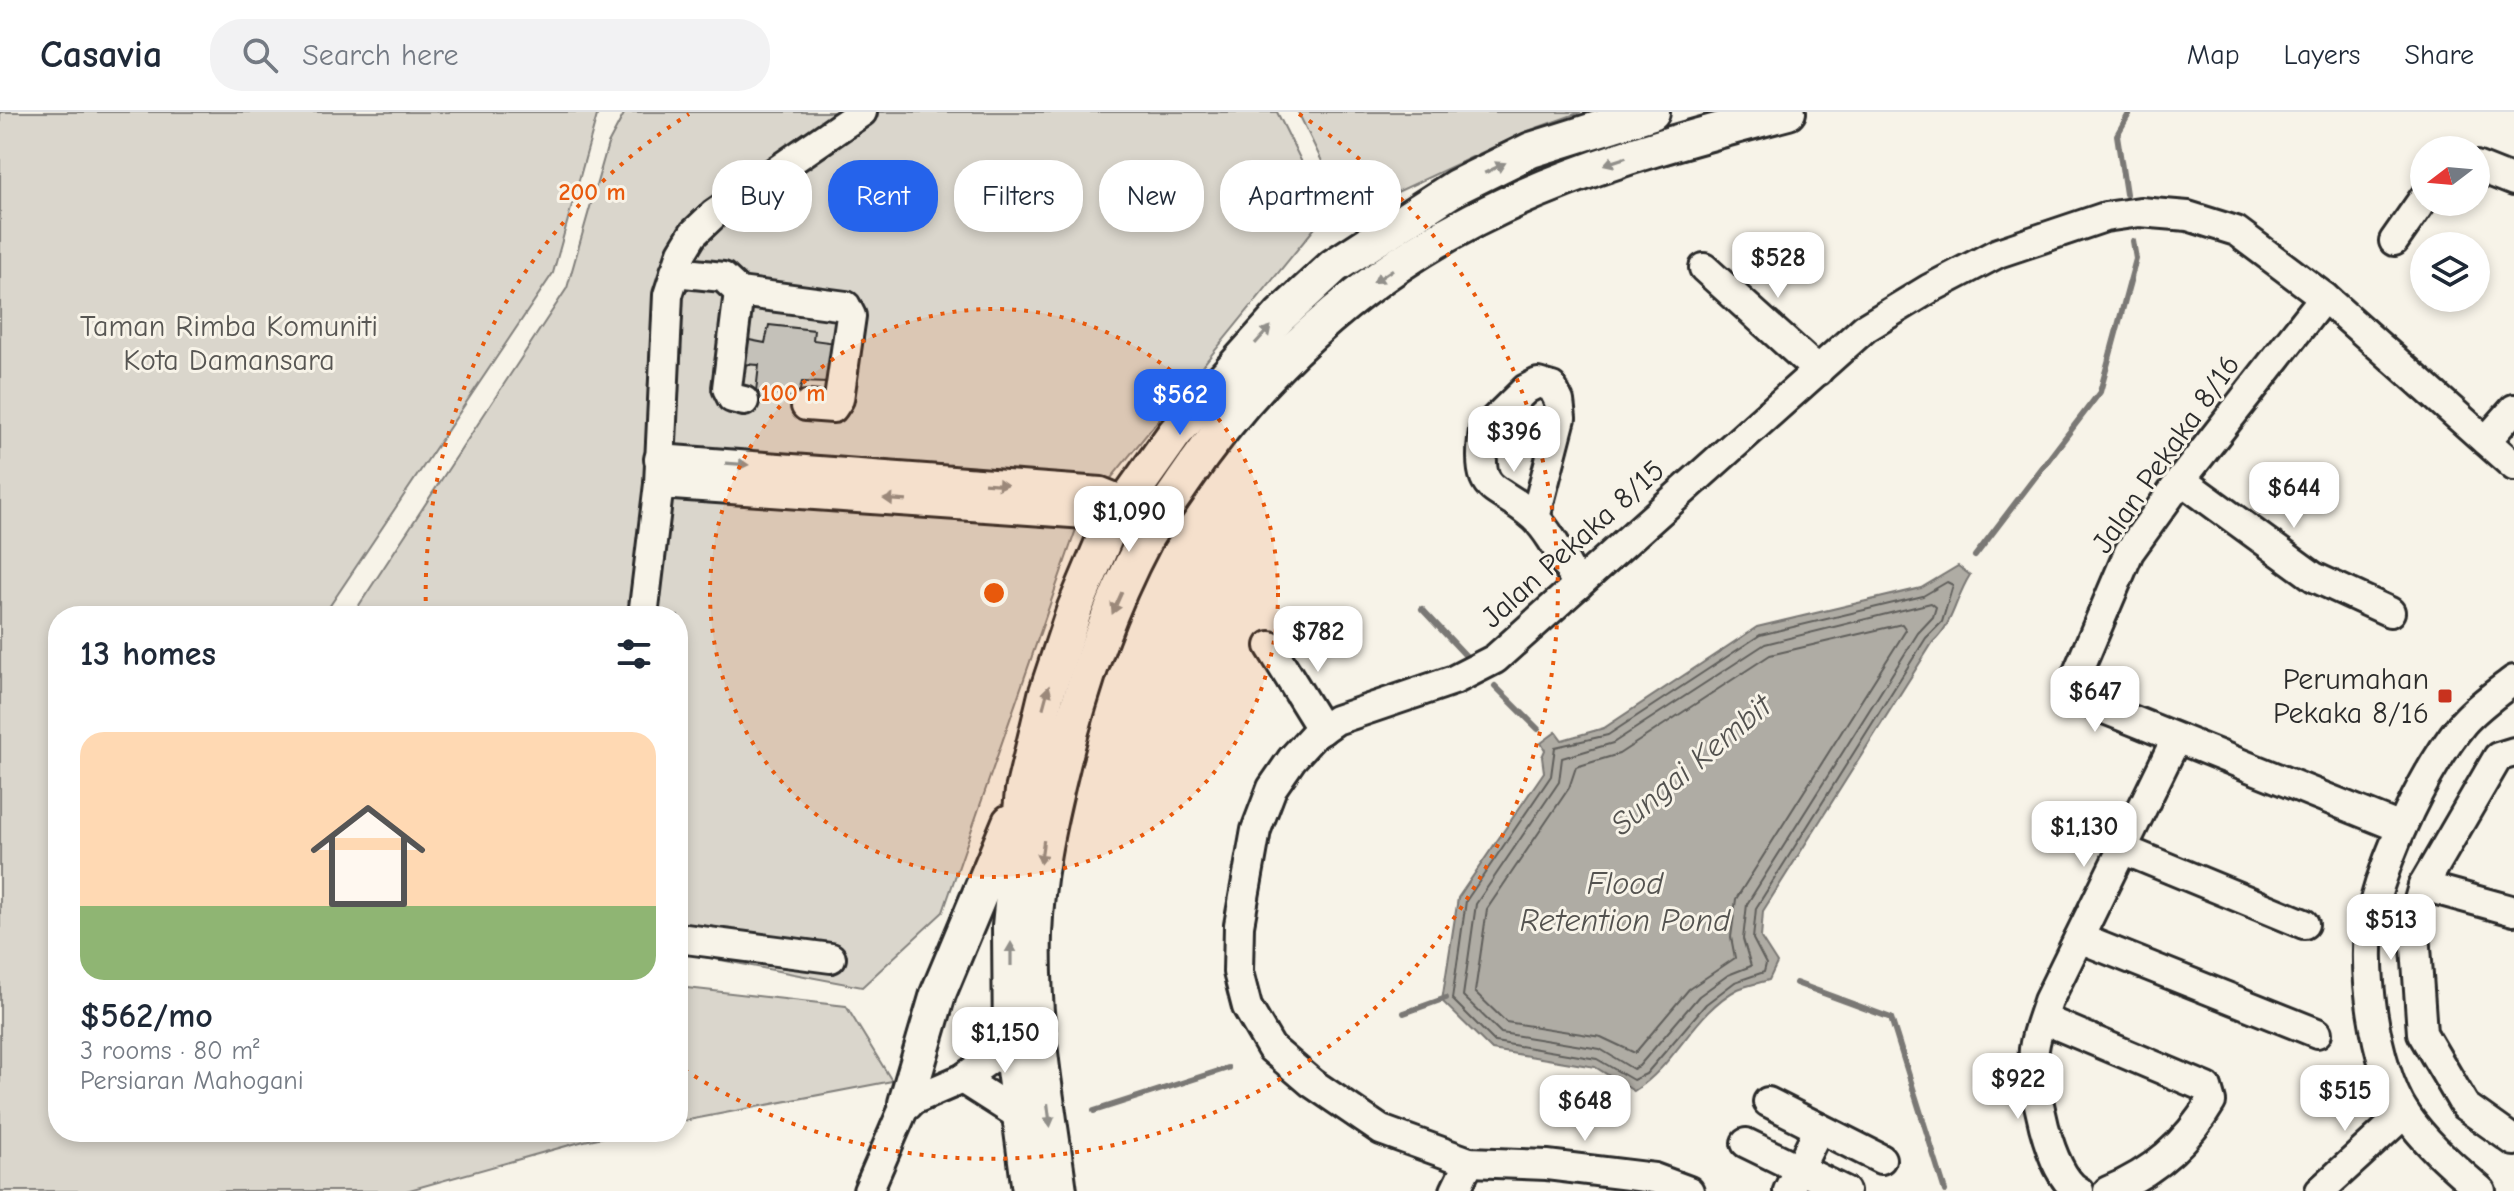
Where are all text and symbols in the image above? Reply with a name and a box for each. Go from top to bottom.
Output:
search box [210,19,770,91]
text: Casavia [40,33,162,77]
icon: search [238,33,282,77]
text: Search here [302,38,458,73]
text: Map [2187,39,2240,71]
text: Layers [2284,39,2360,71]
text: Share [2404,39,2474,71]
north arrow [2410,136,2490,216]
map controls [2410,136,2490,312]
one-way arrow [1603,155,1627,167]
chip: Buy [712,160,812,232]
chip: Rent [828,160,938,232]
chip: Filters [954,160,1083,232]
chip: New [1099,160,1204,232]
chip: Apartment [1220,160,1401,232]
one-way arrow [1483,161,1506,175]
text: 200 m [558,178,626,206]
pin: $528 [1731,232,1825,300]
button: layers [2410,232,2490,312]
text: $528 [1750,243,1806,273]
one-way arrow [1373,268,1394,283]
park label: Taman Rimba Komuniti Kota Damansara [80,309,378,378]
one-way arrow [1253,326,1271,345]
street label: Jalan Pekaka 8/16 [2085,348,2247,560]
pin: $562 [1133,369,1227,437]
text: 100 m [761,379,825,407]
text: $562 [1152,380,1208,410]
pin: $396 [1467,406,1561,474]
text: $396 [1486,417,1542,447]
street label: Jalan Pekaka 8/15 [1474,453,1672,635]
one-way arrow [725,457,750,470]
pin: $644 [2247,462,2341,530]
text: $644 [2267,473,2321,503]
one-way arrow [984,478,1009,491]
pin: $1,090 [1064,486,1194,554]
one-way arrow [882,493,907,506]
text: $1,090 [1092,497,1166,527]
centre of rings [980,579,1008,607]
one-way arrow [1110,592,1123,615]
pin: $782 [1271,606,1365,674]
text: $782 [1292,617,1344,647]
icon: filters [612,632,656,676]
text: 13 homes [80,634,216,674]
place label: Perumahan Pekaka 8/16 [2273,662,2429,731]
pin: $647 [2048,666,2142,734]
text: $647 [2068,677,2122,707]
one-way arrow [1040,685,1052,710]
water label: Sungai Kembit [1603,686,1780,843]
marker: Perumahan Pekaka 8/16 [2436,687,2454,705]
icon: home [296,784,440,928]
pin: $1,130 [2019,801,2149,869]
text: $1,130 [2050,812,2118,842]
one-way arrow [1035,839,1048,864]
water label: Flood Retention Pond [1520,865,1731,939]
pin: $513 [2344,894,2438,962]
text: $513 [2365,905,2417,935]
one-way arrow [1005,941,1017,966]
text: $562/mo [80,996,213,1036]
pin: $1,150 [940,1007,1070,1075]
text: $1,150 [970,1018,1040,1048]
text: 3 rooms · 80 m² [80,1036,259,1066]
pin: $922 [1971,1053,2065,1121]
text: $922 [1990,1064,2046,1094]
pin: $515 [2298,1065,2392,1133]
text: Persiaran Mahogani [80,1066,304,1096]
pin: $648 [1538,1075,1632,1143]
text: $515 [2318,1076,2372,1106]
text: $648 [1558,1086,1612,1116]
one-way arrow [1043,1103,1056,1128]

